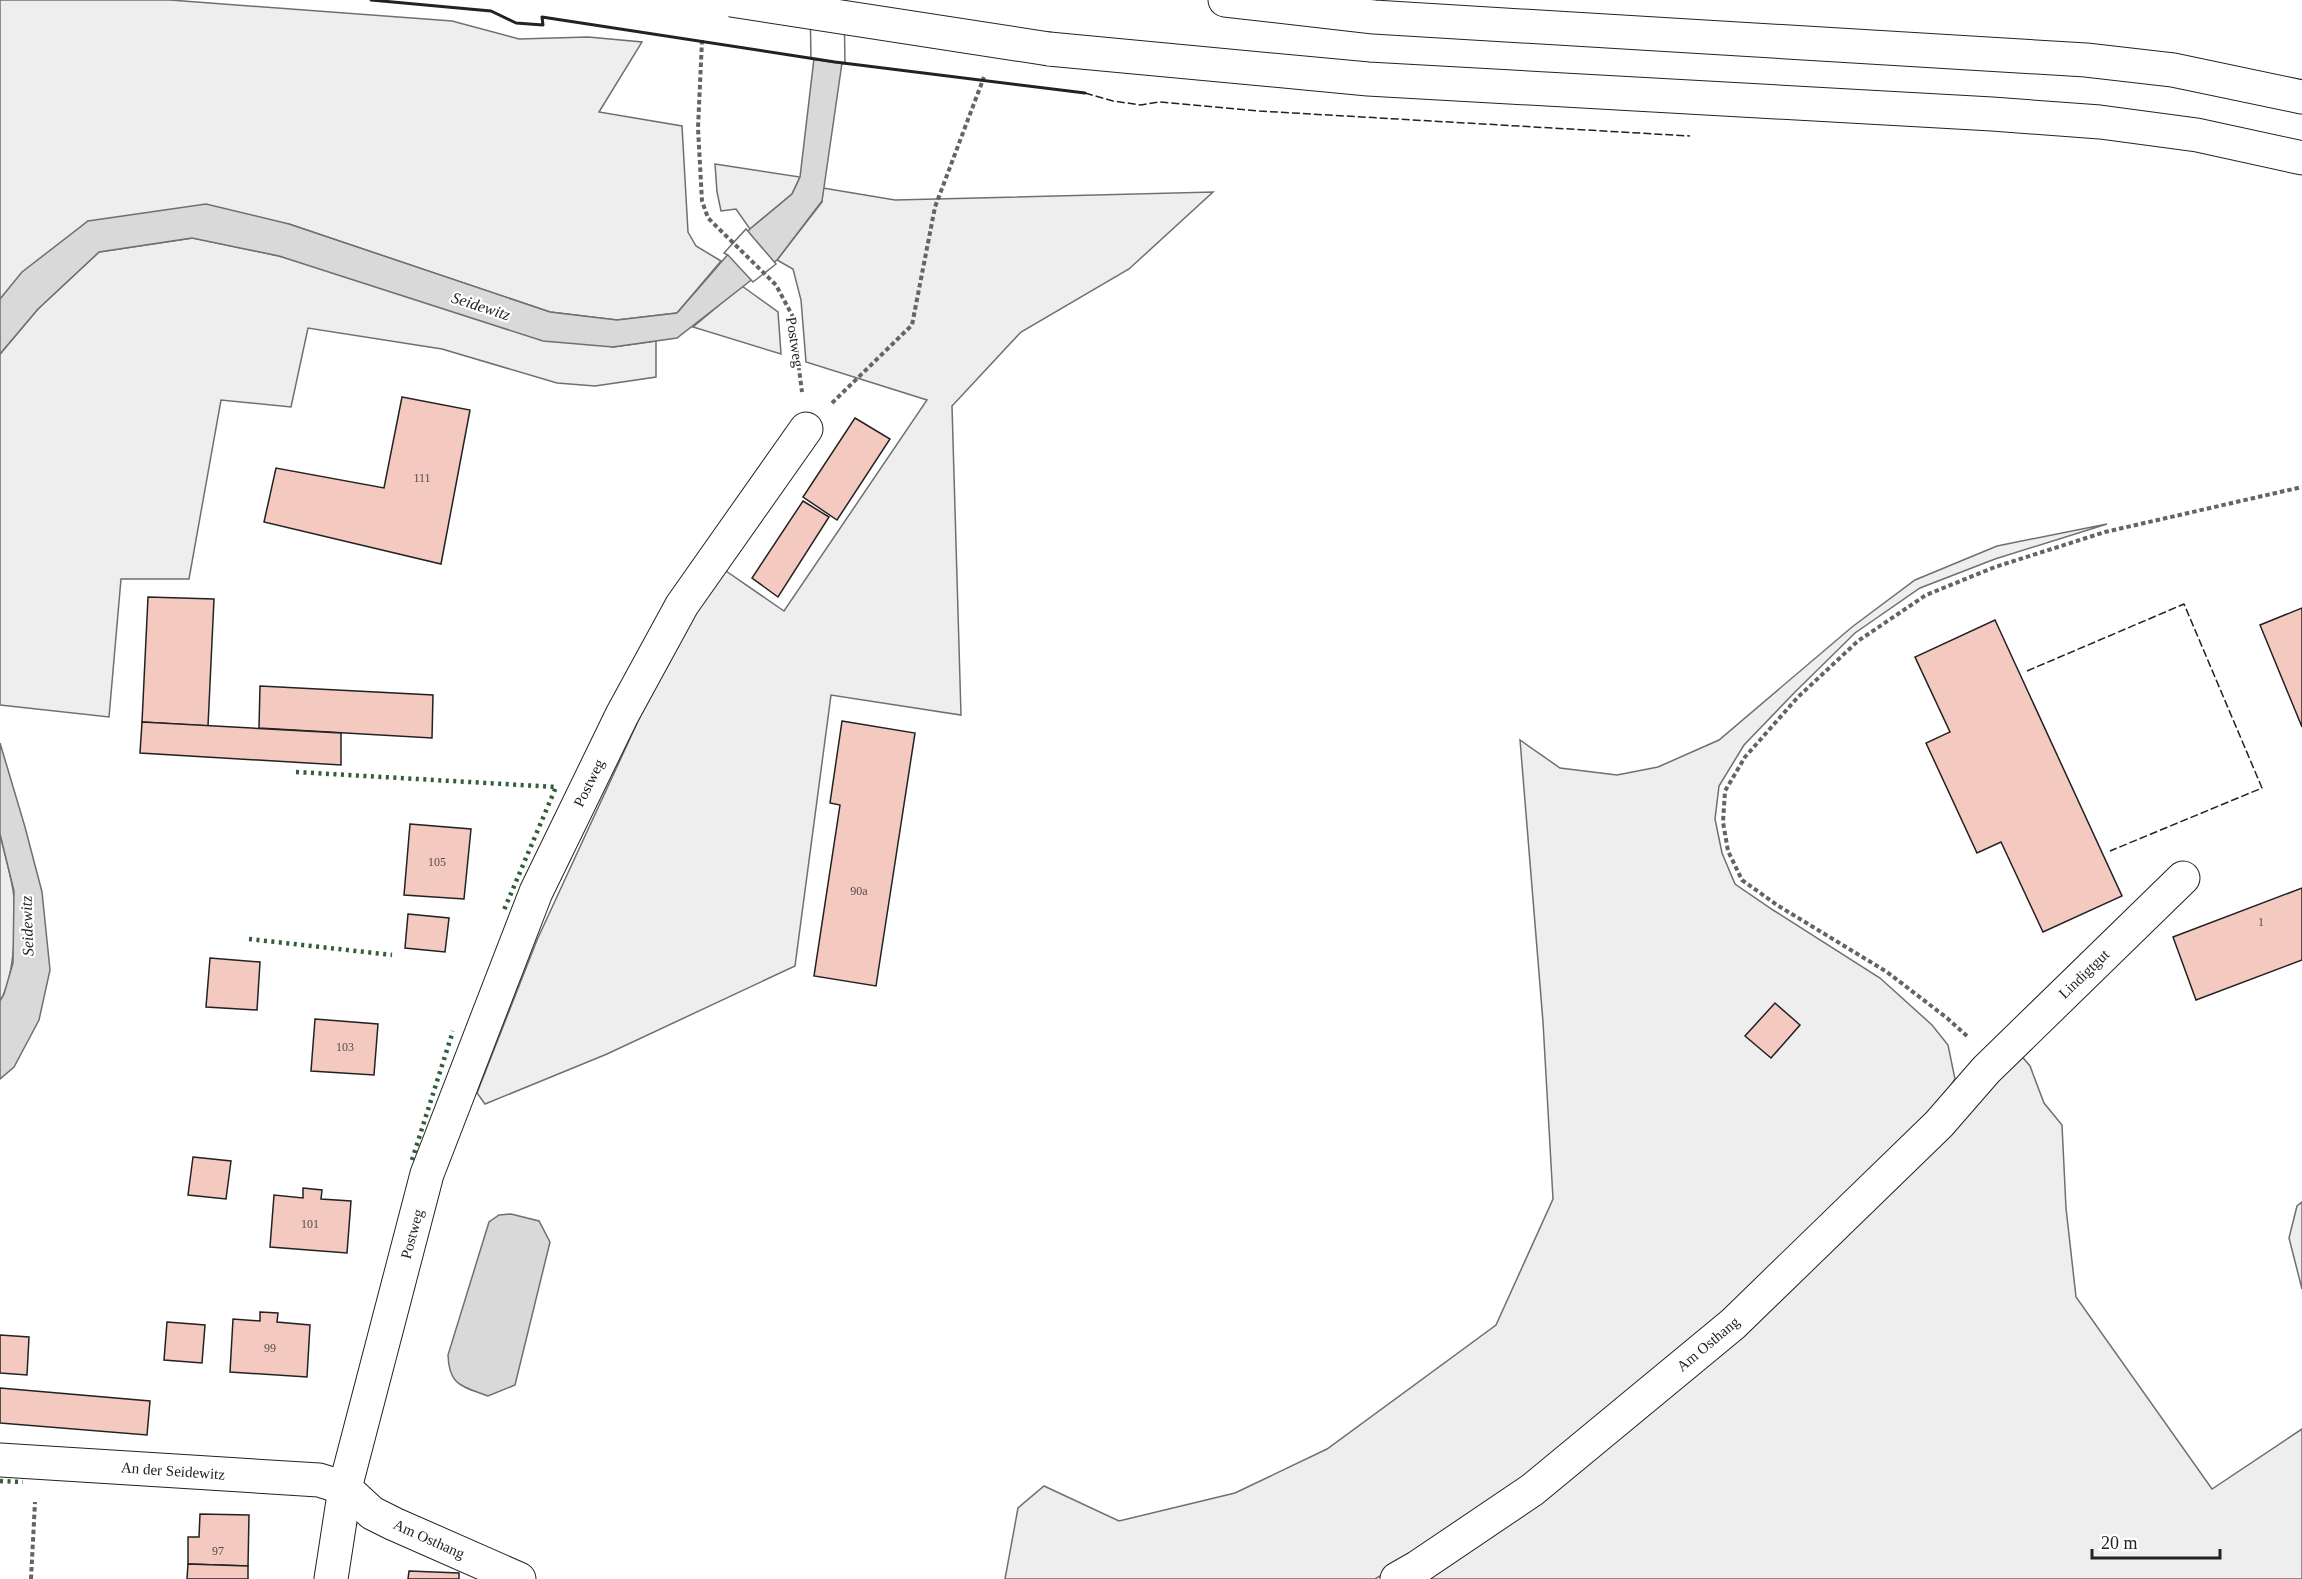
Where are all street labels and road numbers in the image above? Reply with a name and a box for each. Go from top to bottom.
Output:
street label: Postweg [783,316,807,369]
street label: Postweg [571,756,608,809]
street label: Lindigtgut [2056,946,2113,1002]
street label: Postweg [398,1207,426,1261]
street label: Am Osthang [1674,1313,1743,1375]
street label: An der Seidewitz [120,1459,226,1483]
street label: Am Osthang [391,1516,468,1562]

